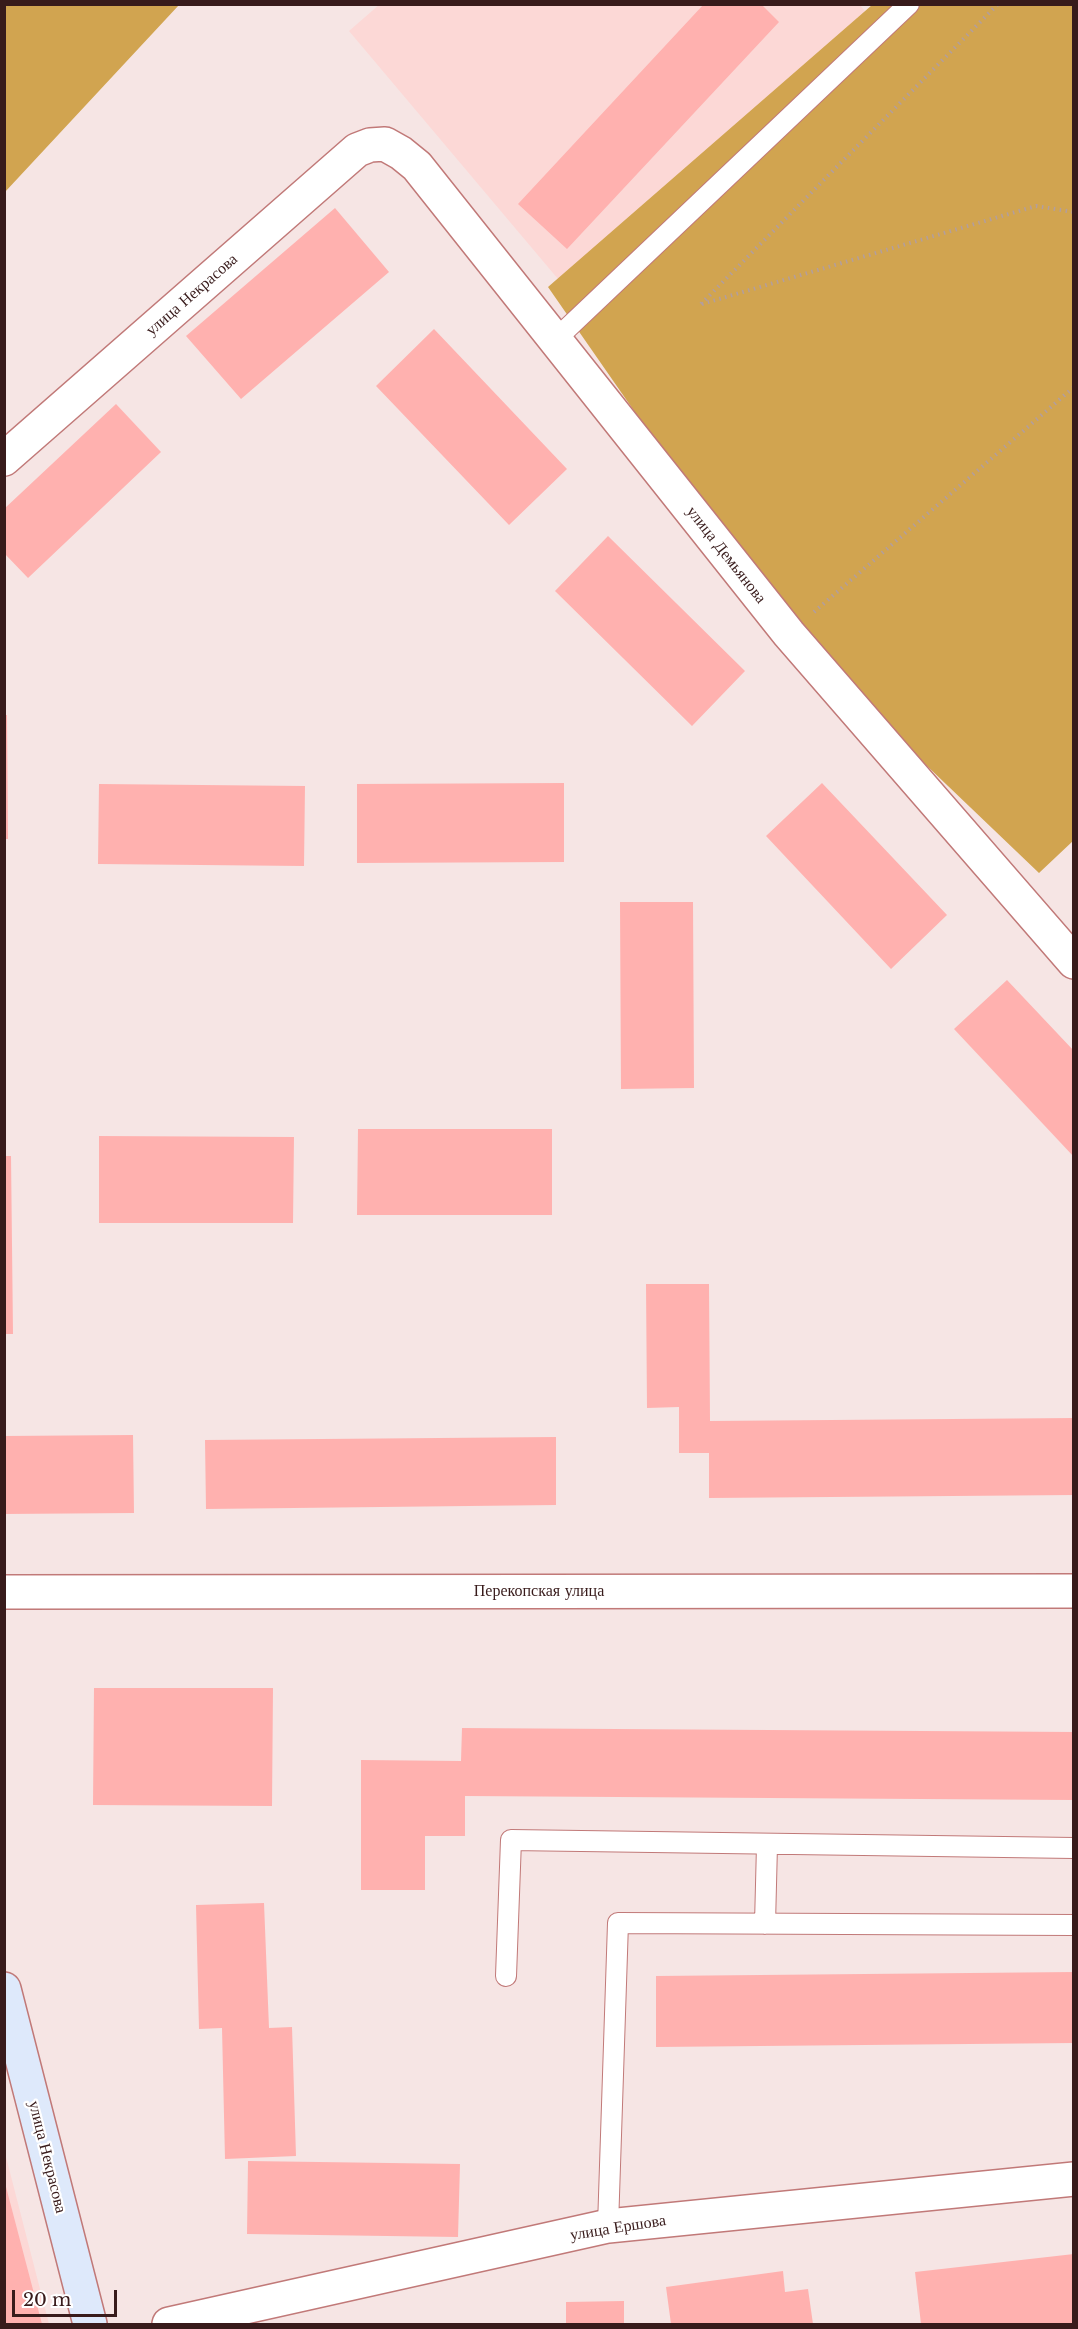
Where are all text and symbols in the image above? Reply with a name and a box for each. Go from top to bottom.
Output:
street label: улица Некрасова [142,250,242,340]
street label: улица Демьянова [682,503,770,607]
street label: Перекопская улица [474,1581,604,1601]
street label: улица Некрасова [24,2099,70,2215]
street label: улица Ершова [569,2211,667,2245]
scale bar [15,2278,120,2316]
text: 20 m [23,2289,71,2311]

